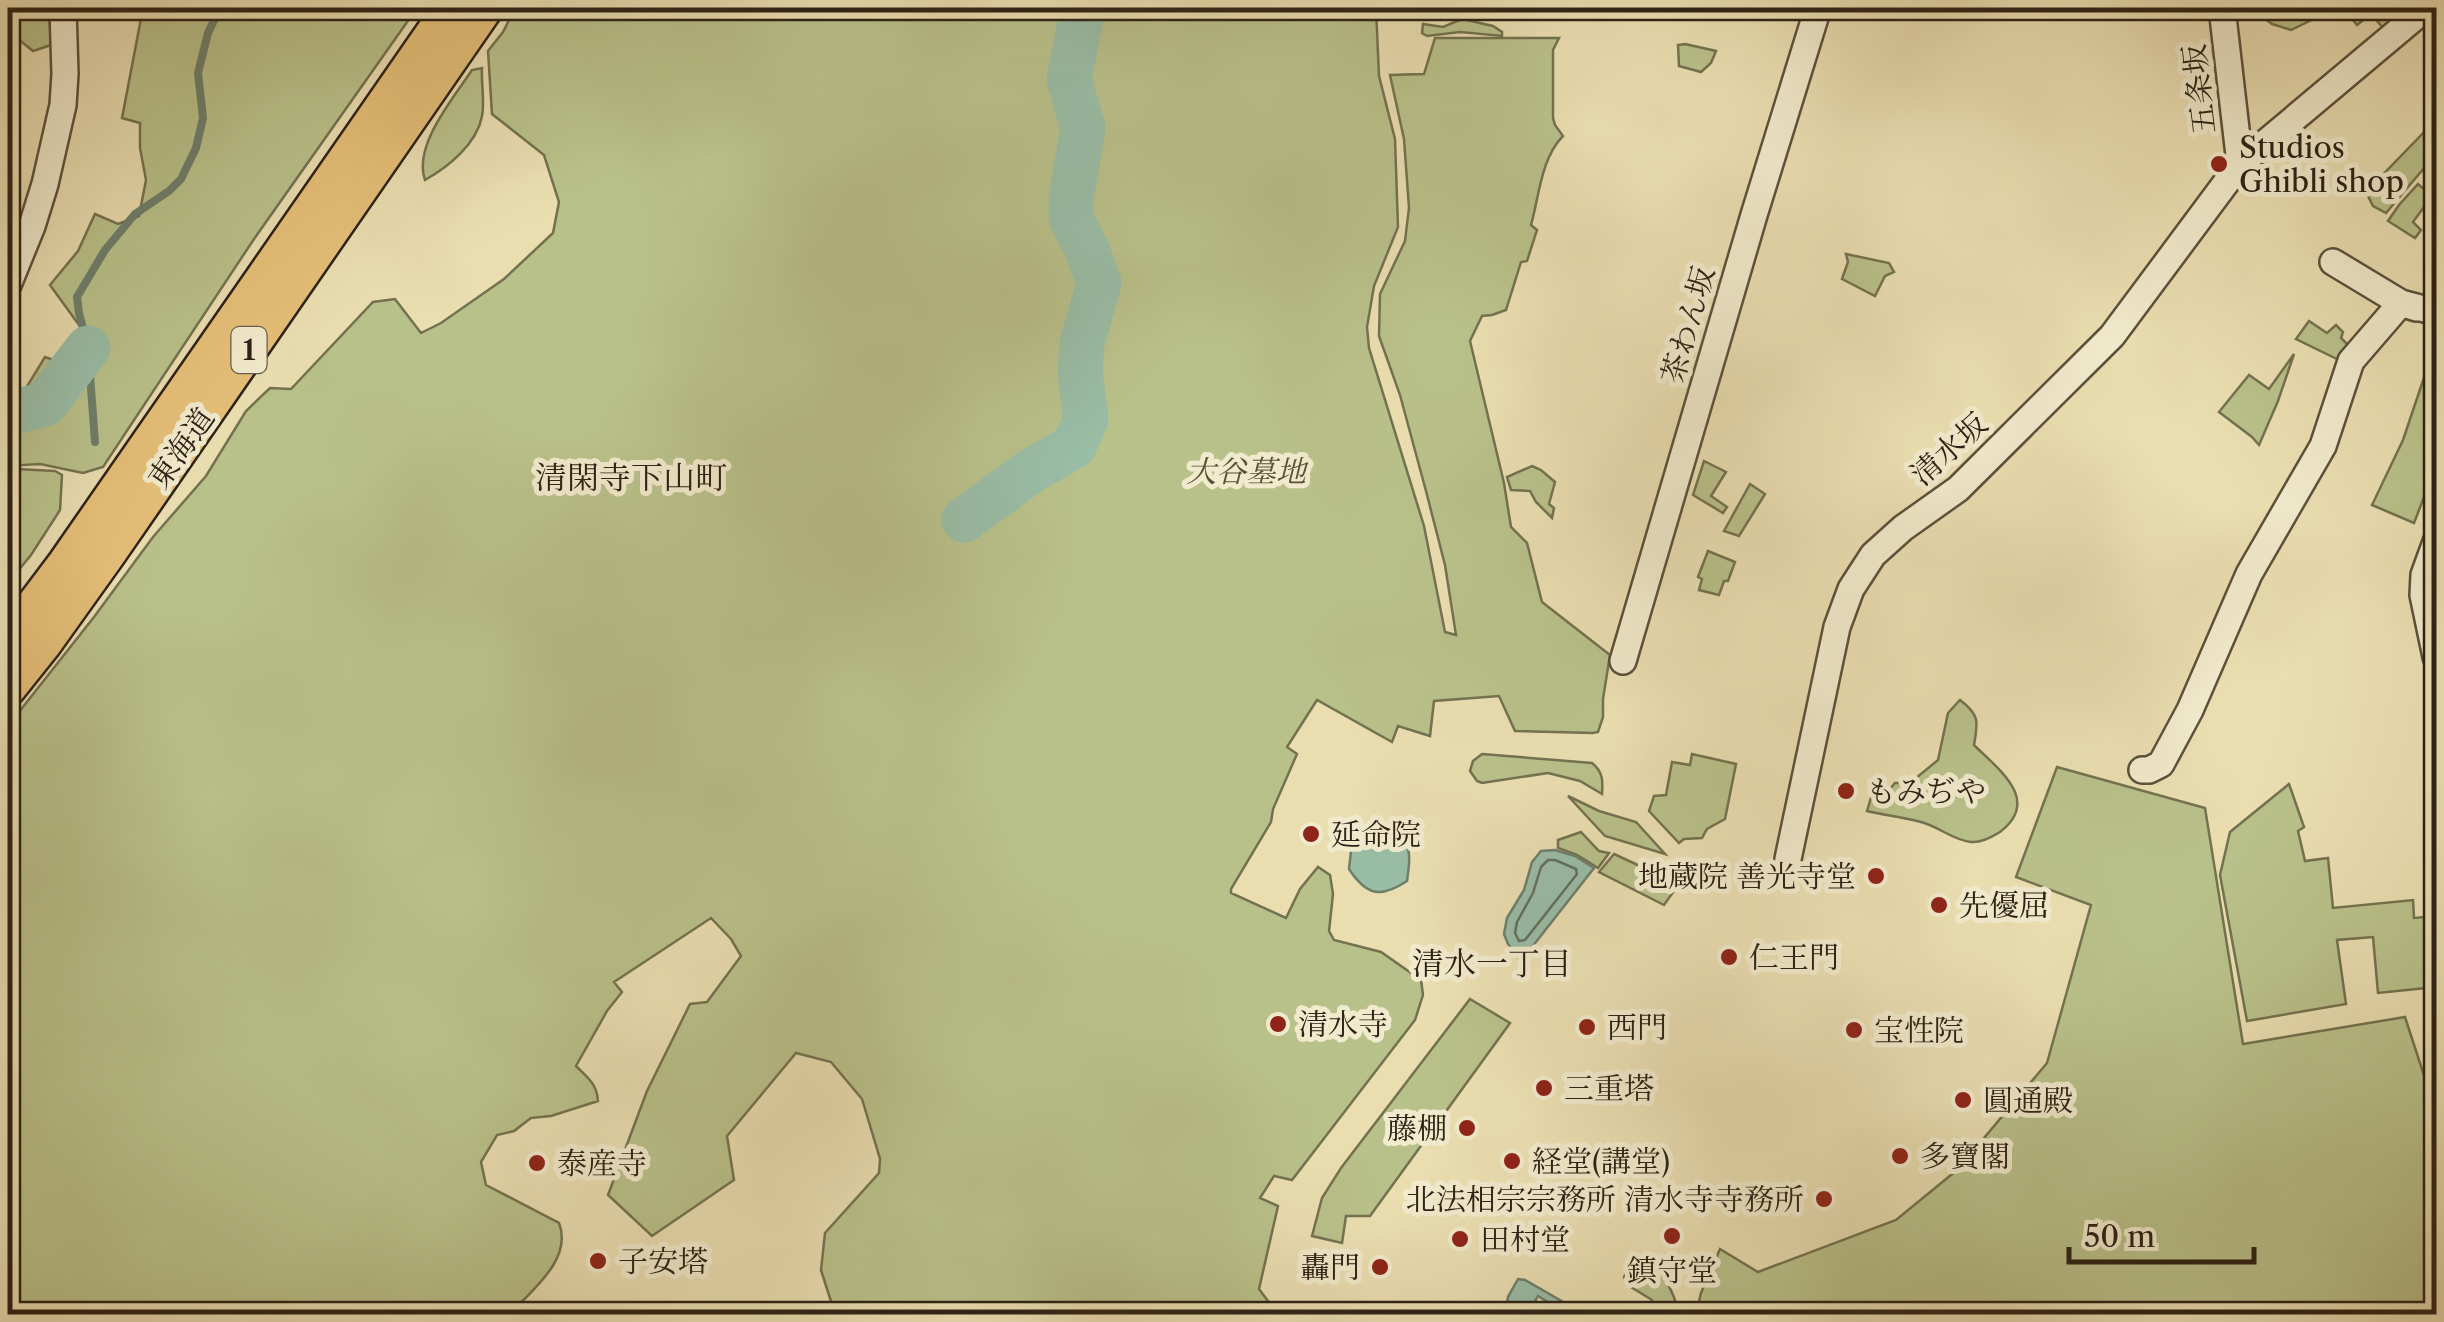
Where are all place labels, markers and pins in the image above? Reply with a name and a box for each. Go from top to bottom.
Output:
place label: Studios Ghibli shop [2239,129,2404,200]
marker: Studios Ghibli shop [2208,153,2230,175]
place label: もみぢや [1866,773,1986,810]
marker: もみぢや [1835,780,1857,802]
place label: 延命院 [1331,816,1421,853]
marker: 延命院 [1300,823,1322,845]
place label: 地蔵院 善光寺堂 [1638,858,1856,895]
marker: 地蔵院 善光寺堂 [1865,865,1887,887]
place label: 先優屈 [1959,887,2049,924]
marker: 先優屈 [1928,894,1950,916]
place label: 仁王門 [1749,939,1839,976]
marker: 仁王門 [1718,946,1740,968]
place label: 清水寺 [1298,1006,1388,1043]
place label: 西門 [1607,1009,1667,1046]
place label: 宝性院 [1874,1012,1964,1049]
marker: 清水寺 [1267,1013,1289,1035]
marker: 西門 [1576,1016,1598,1038]
marker: 宝性院 [1843,1019,1865,1041]
place label: 三重塔 [1564,1070,1654,1107]
marker: 三重塔 [1533,1077,1555,1099]
place label: 圓通殿 [1983,1082,2073,1119]
marker: 圓通殿 [1952,1089,1974,1111]
place label: 藤棚 [1387,1110,1447,1147]
marker: 藤棚 [1456,1117,1478,1139]
place label: 多寶閣 [1920,1138,2010,1175]
place label: 経堂(講堂) [1532,1143,1670,1180]
place label: 泰産寺 [557,1145,647,1182]
marker: 多寶閣 [1889,1145,1911,1167]
marker: 経堂(講堂) [1501,1150,1523,1172]
marker: 泰産寺 [526,1152,548,1174]
place label: 北法相宗宗務所 清水寺寺務所 [1406,1181,1804,1218]
marker: 北法相宗宗務所 清水寺寺務所 [1813,1188,1835,1210]
place label: 田村堂 [1480,1221,1570,1258]
marker: 鎮守堂 [1661,1225,1683,1247]
marker: 田村堂 [1449,1228,1471,1250]
place label: 子安塔 [618,1243,708,1280]
place label: 轟門 [1300,1249,1360,1286]
marker: 子安塔 [587,1250,609,1272]
place label: 鎮守堂 [1627,1252,1717,1289]
marker: 轟門 [1369,1256,1391,1278]

